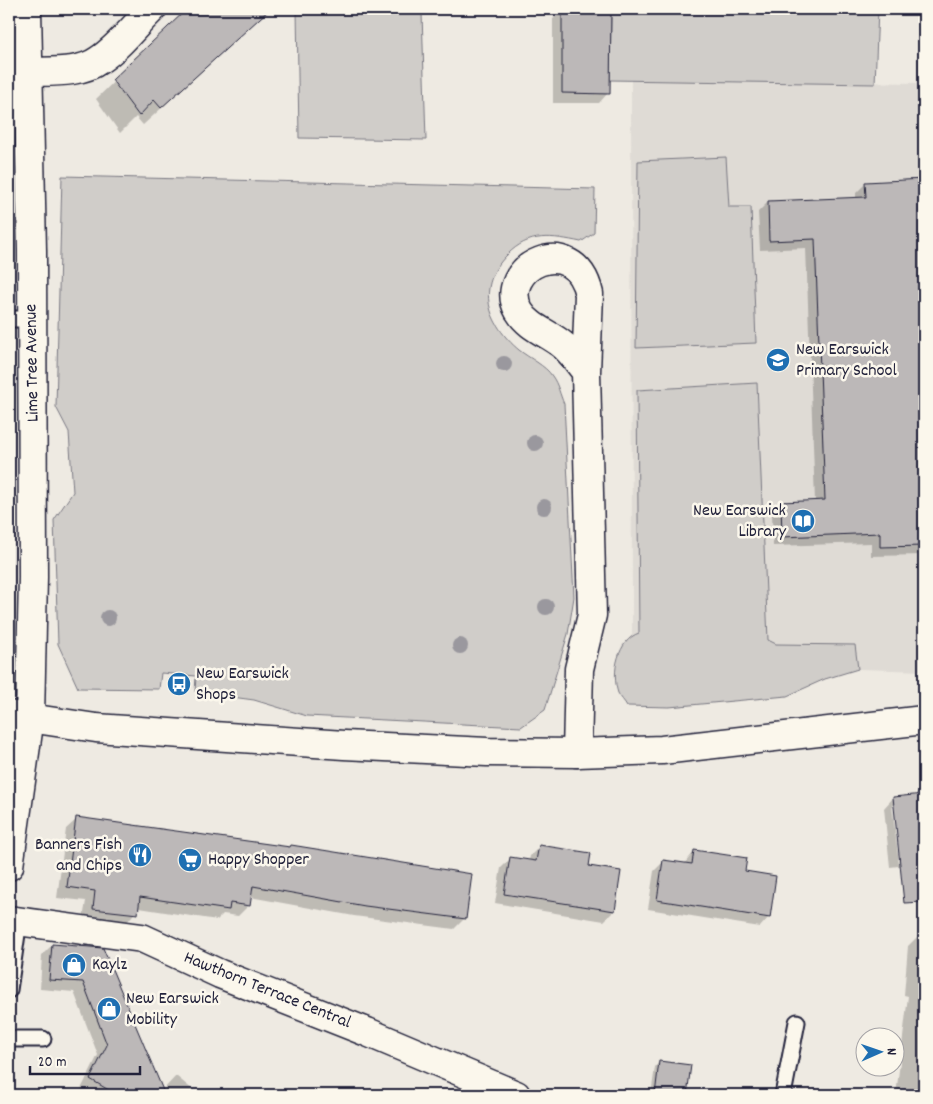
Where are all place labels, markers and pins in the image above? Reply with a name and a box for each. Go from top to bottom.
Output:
place label: New Earswick Primary School [796,338,897,384]
school or university icon: New Earswick Primary School [765,347,791,373]
place label: New Earswick Library [693,499,787,545]
library icon: New Earswick Library [790,508,816,534]
place label: New Earswick Shops [196,662,289,708]
bus stop icon: New Earswick Shops [166,671,192,697]
place label: Banners Fish and Chips [35,833,122,879]
restaurant icon: Banners Fish and Chips [127,842,153,868]
supermarket icon: Happy Shopper [177,847,203,873]
place label: Happy Shopper [208,848,309,873]
shop icon: Kaylz [61,952,87,978]
place label: Kaylz [92,953,127,978]
place label: New Earswick Mobility [126,987,219,1033]
shop icon: New Earswick Mobility [96,996,122,1022]

